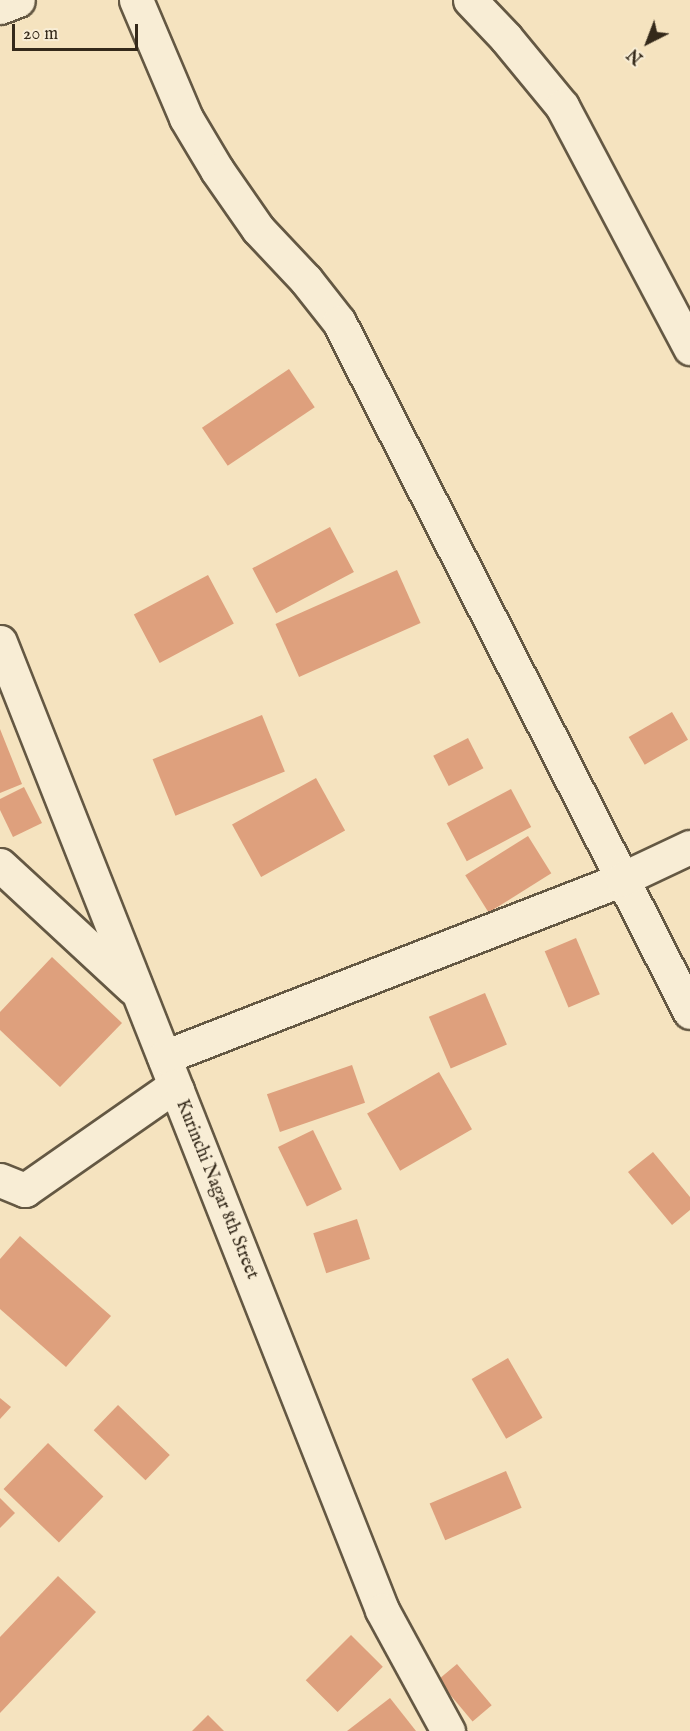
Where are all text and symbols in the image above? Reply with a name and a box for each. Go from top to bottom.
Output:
scale bar [15,12,141,50]
north arrow [618,12,678,72]
text: 20 m [23,23,58,46]
text: N [624,43,648,67]
street label: Kurinchi Nagar 8th Street [170,1097,262,1283]

